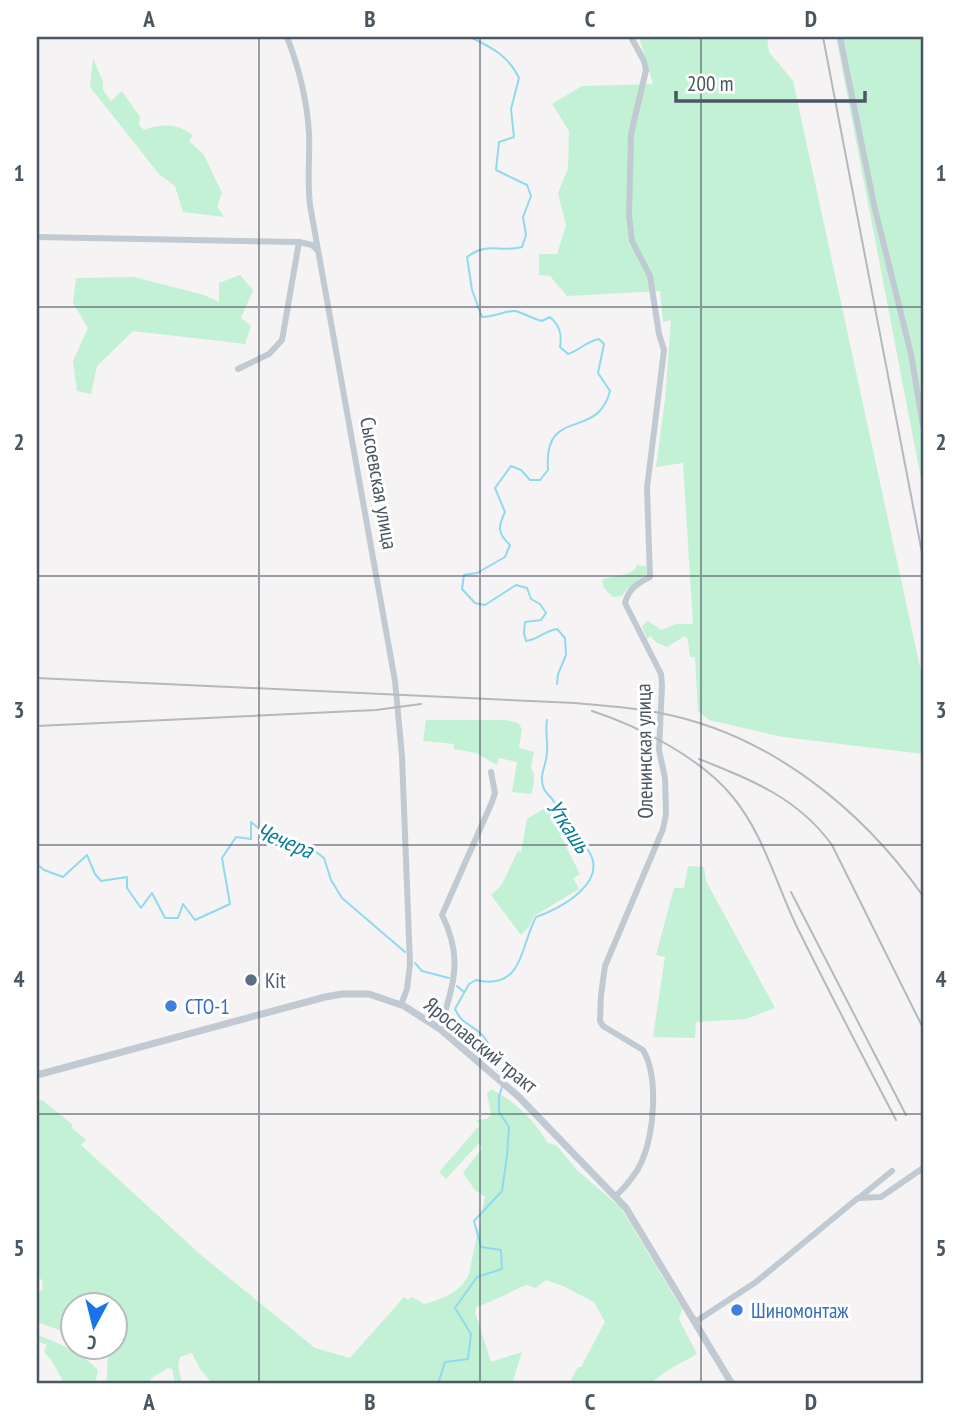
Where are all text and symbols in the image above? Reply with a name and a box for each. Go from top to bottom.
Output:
text: A [142,4,155,33]
text: B [364,4,376,33]
text: C [585,4,596,33]
text: D [805,4,817,33]
scale bar [676,60,866,104]
text: 200 m [687,70,733,97]
text: 1 [14,158,25,187]
text: 1 [936,158,947,187]
street label: Сысоевская улица [354,415,404,551]
text: 2 [14,427,25,456]
text: 2 [936,427,947,456]
street label: Оленинская улица [629,683,659,819]
text: 3 [14,695,25,724]
text: 3 [936,695,947,724]
water label: Уткашь [541,794,598,859]
water label: Чечера [252,816,319,865]
text: 4 [14,964,25,993]
text: 4 [936,964,947,993]
place label: Kit [265,967,286,994]
marker: Kit [243,972,259,988]
street label: Ярославский тракт [419,991,543,1099]
place label: СТО-1 [185,993,230,1020]
marker: СТО-1 [163,998,179,1014]
text: 5 [14,1233,25,1262]
text: 5 [936,1233,947,1262]
north arrow [60,1292,130,1362]
place label: Шиномонтаж [751,1297,849,1324]
marker: Шиномонтаж [729,1302,745,1318]
text: С [86,1330,98,1355]
text: A [142,1387,155,1416]
text: B [364,1387,376,1416]
text: C [585,1387,596,1416]
text: D [805,1387,817,1416]

